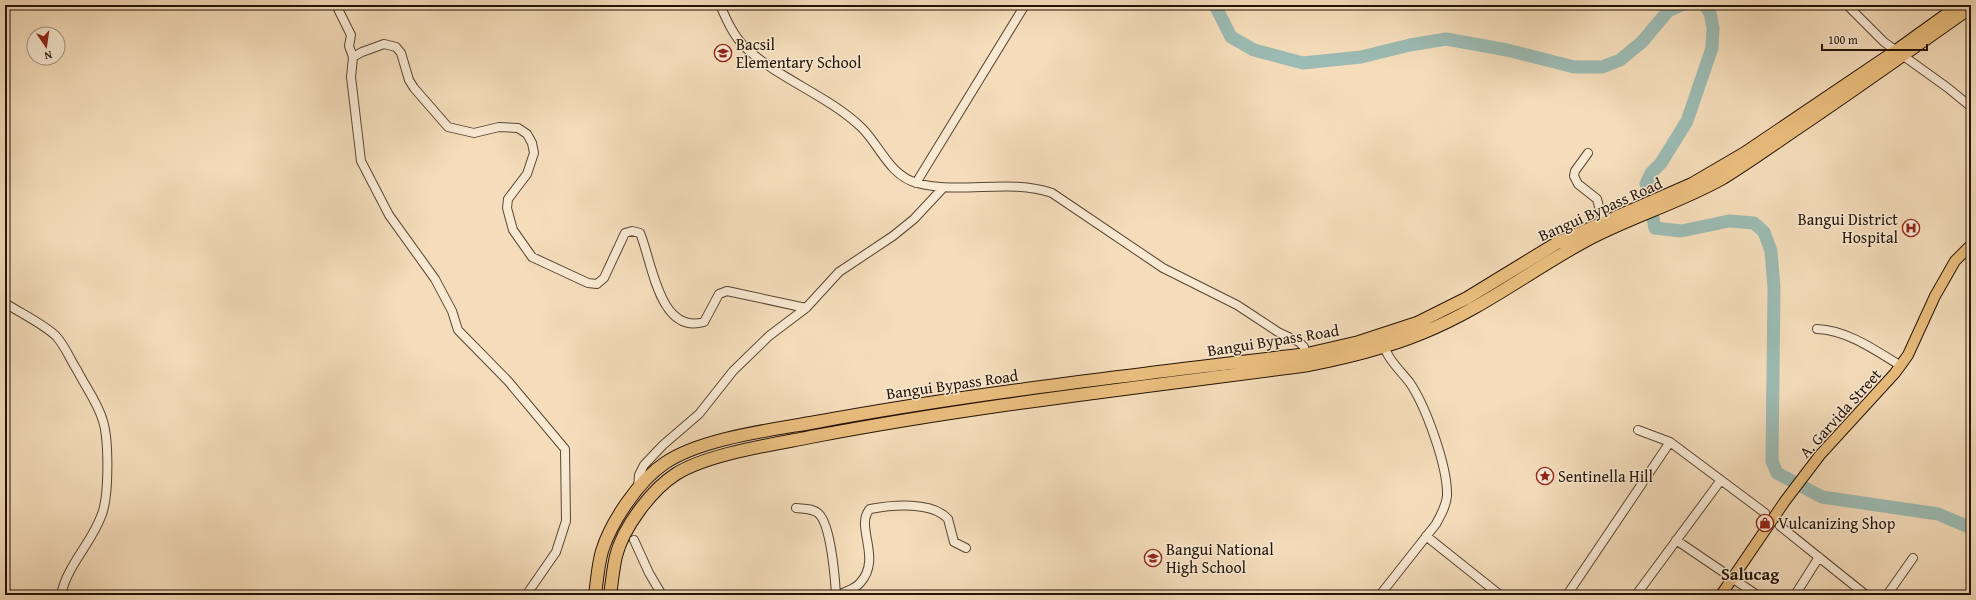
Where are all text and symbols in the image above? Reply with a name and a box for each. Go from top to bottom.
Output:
north arrow [26,26,66,66]
scale bar [1822,26,1927,52]
text: 100 m [1828,31,1858,48]
place label: Bacsil Elementary School [736,32,862,74]
school or university icon: Bacsil Elementary School [713,43,733,63]
text: N [42,47,54,65]
street label: Bangui Bypass Road [1534,171,1666,247]
place label: Bangui District Hospital [1798,207,1899,249]
hospital icon: Bangui District Hospital [1901,218,1921,238]
street label: Bangui Bypass Road [1205,318,1341,362]
street label: Bangui Bypass Road [884,363,1020,405]
street label: A. Garvida Street [1793,363,1887,463]
place label: Sentinella Hill [1558,464,1654,488]
place icon: Sentinella Hill [1535,466,1555,486]
place label: Vulcanizing Shop [1778,511,1896,535]
shop icon: Vulcanizing Shop [1755,513,1775,533]
place label: Bangui National High School [1166,537,1274,579]
school or university icon: Bangui National High School [1143,548,1163,568]
district label: Salucag [1721,561,1779,586]

